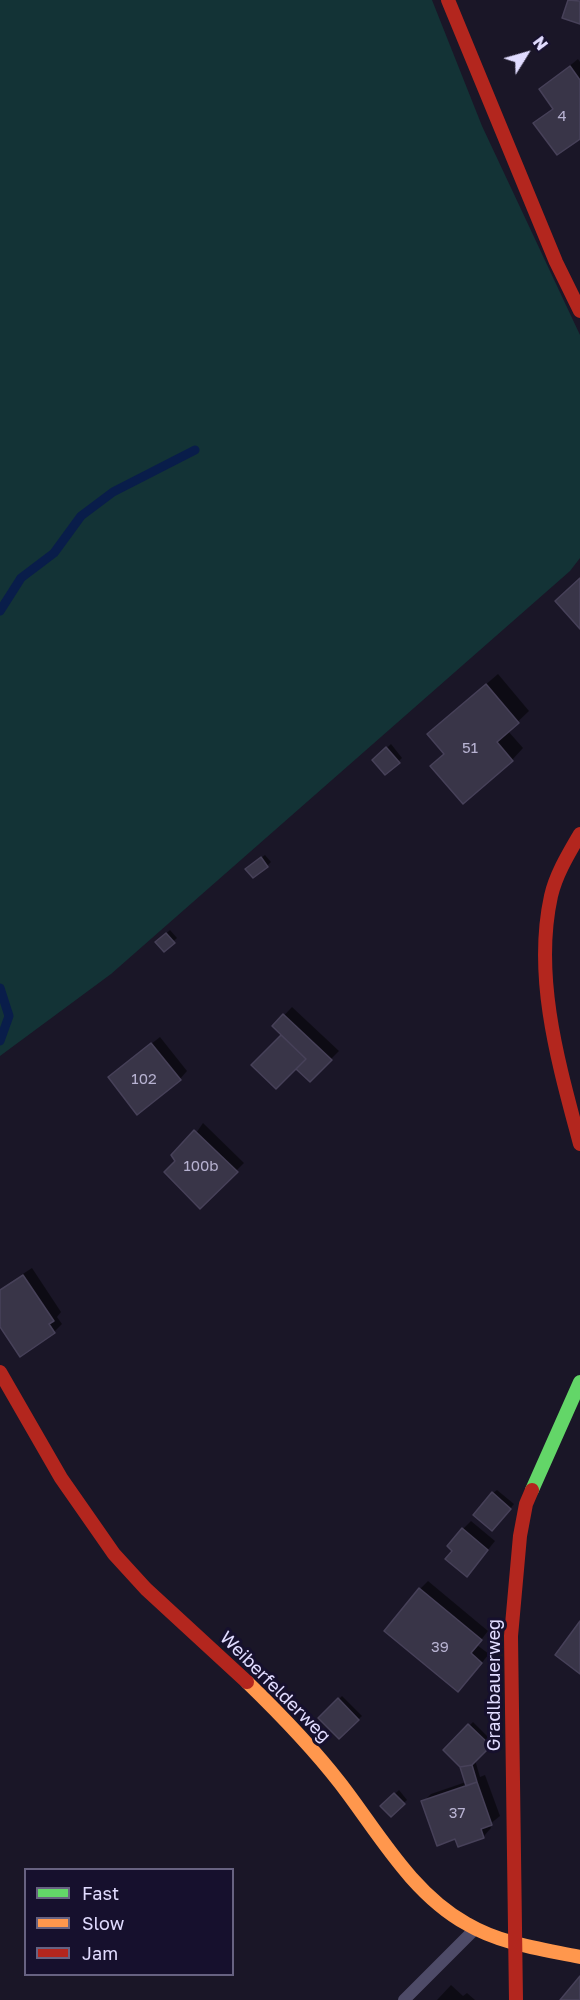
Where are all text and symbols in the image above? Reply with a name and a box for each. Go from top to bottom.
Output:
north arrow [496,24,556,84]
text: N [529,32,552,54]
house number: 4 [557,107,567,125]
house number: 51 [462,739,478,757]
house number: 102 [131,1070,157,1088]
house number: 100b [183,1157,219,1175]
street label: Gradlbauerweg [483,1619,505,1751]
street label: Weiberfelderweg [215,1627,335,1747]
house number: 39 [431,1638,449,1656]
house number: 37 [449,1804,465,1822]
legend [24,1868,234,1976]
text: Fast [82,1882,119,1904]
text: Slow [82,1912,124,1934]
text: Jam [82,1942,118,1964]

